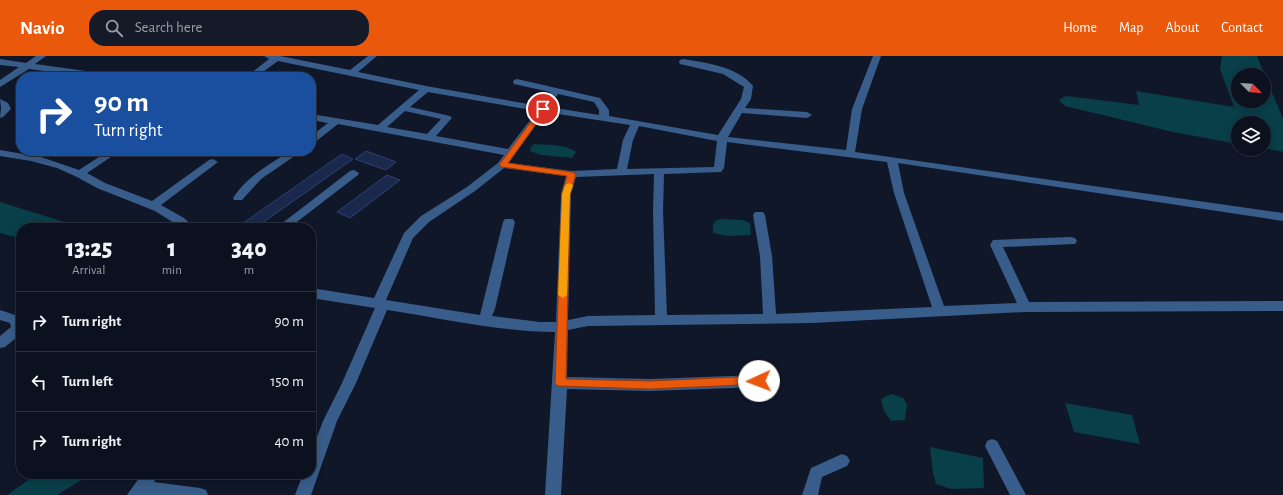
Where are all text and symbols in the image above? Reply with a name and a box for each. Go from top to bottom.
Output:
search box [89,10,369,46]
icon: search [103,17,125,39]
text: Navio [20,19,65,38]
text: Search here [135,20,203,35]
text: Home [1063,21,1097,35]
text: Map [1119,21,1143,35]
text: About [1165,21,1199,35]
text: Contact [1221,21,1263,35]
north arrow [1231,68,1271,108]
map controls [1231,68,1271,156]
icon: right [28,88,80,140]
text: 90 m [94,89,149,117]
pin [526,92,560,126]
icon: arrive [532,98,554,120]
button: layers [1231,116,1271,156]
text: Turn right [94,122,163,140]
text: 13:25 [65,237,112,261]
text: 1 [167,237,176,261]
text: 340 [231,237,267,261]
text: Arrival [72,264,106,277]
text: min [162,264,182,277]
text: m [244,264,254,277]
icon: right [28,311,50,333]
text: Turn right [62,314,121,329]
text: 90 m [275,314,304,329]
position arrow [738,360,780,402]
icon: left [28,371,50,393]
text: Turn left [62,374,113,389]
text: 150 m [270,374,304,389]
icon: right [28,431,50,453]
text: Turn right [62,434,121,449]
text: 40 m [274,434,304,449]

